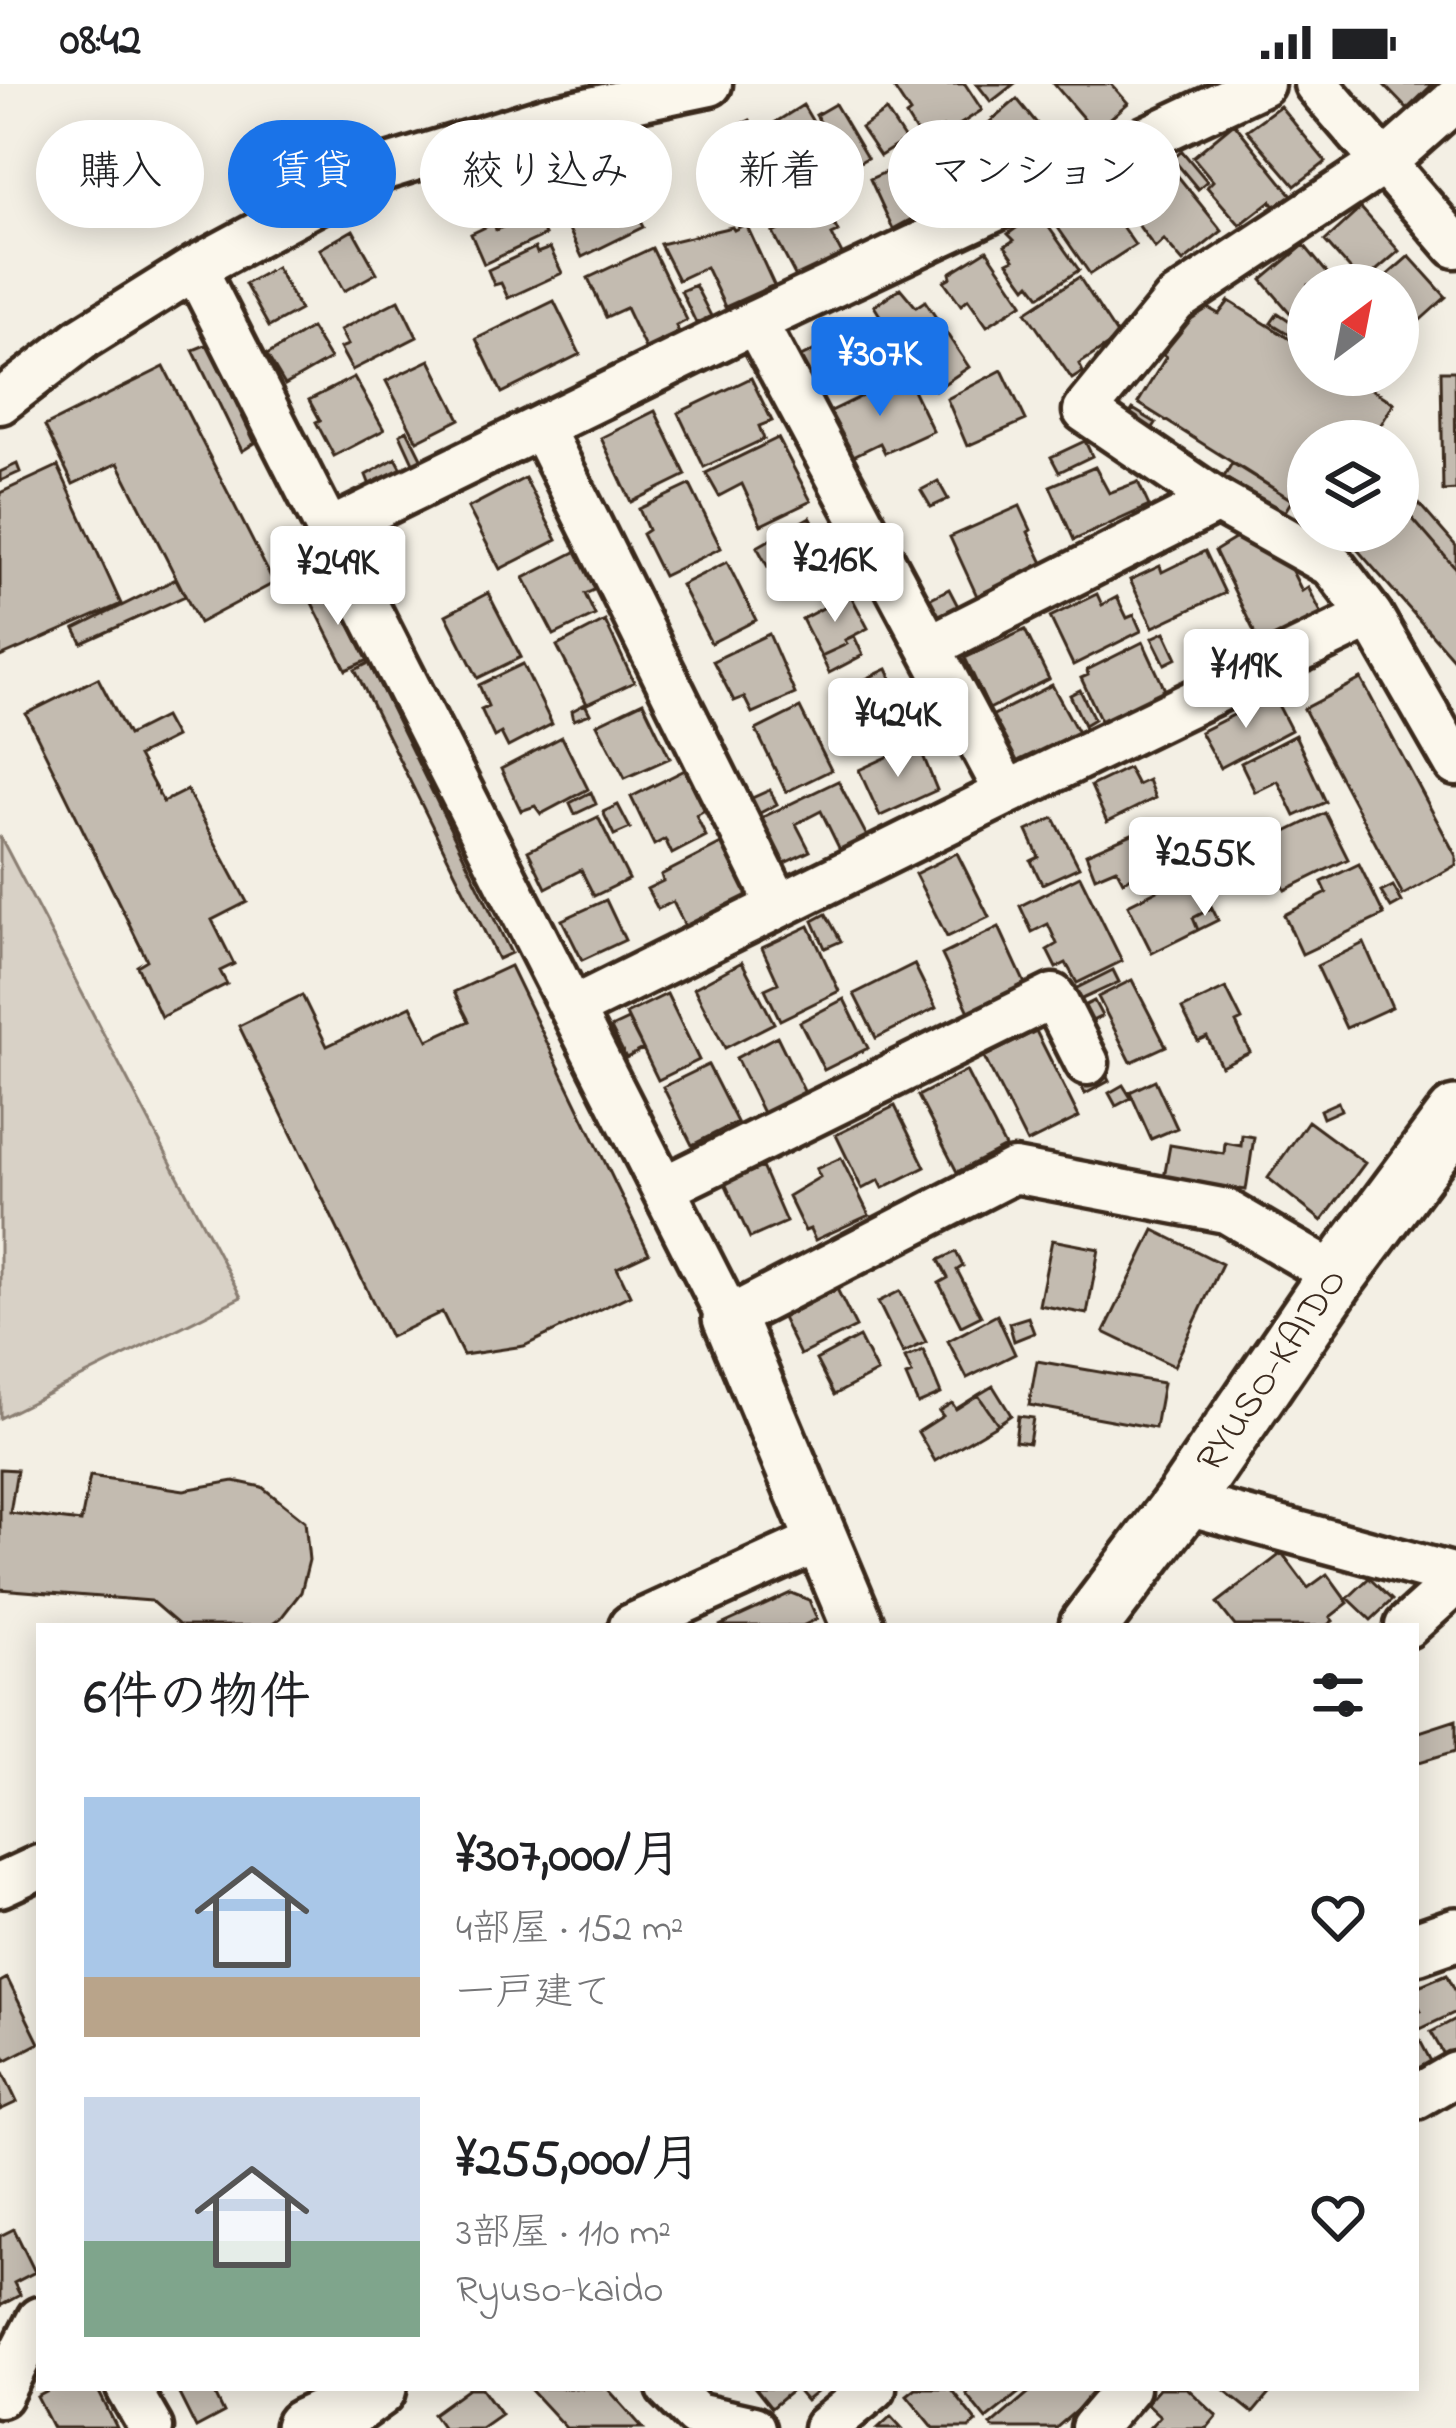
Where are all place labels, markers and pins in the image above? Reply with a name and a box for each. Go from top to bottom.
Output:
pin: ¥307K [796,317,964,419]
pin: ¥216K [751,523,919,625]
pin: ¥249K [254,526,422,628]
pin: ¥119K [1162,629,1330,731]
pin: ¥424K [814,678,982,780]
pin: ¥255K [1121,817,1289,919]

